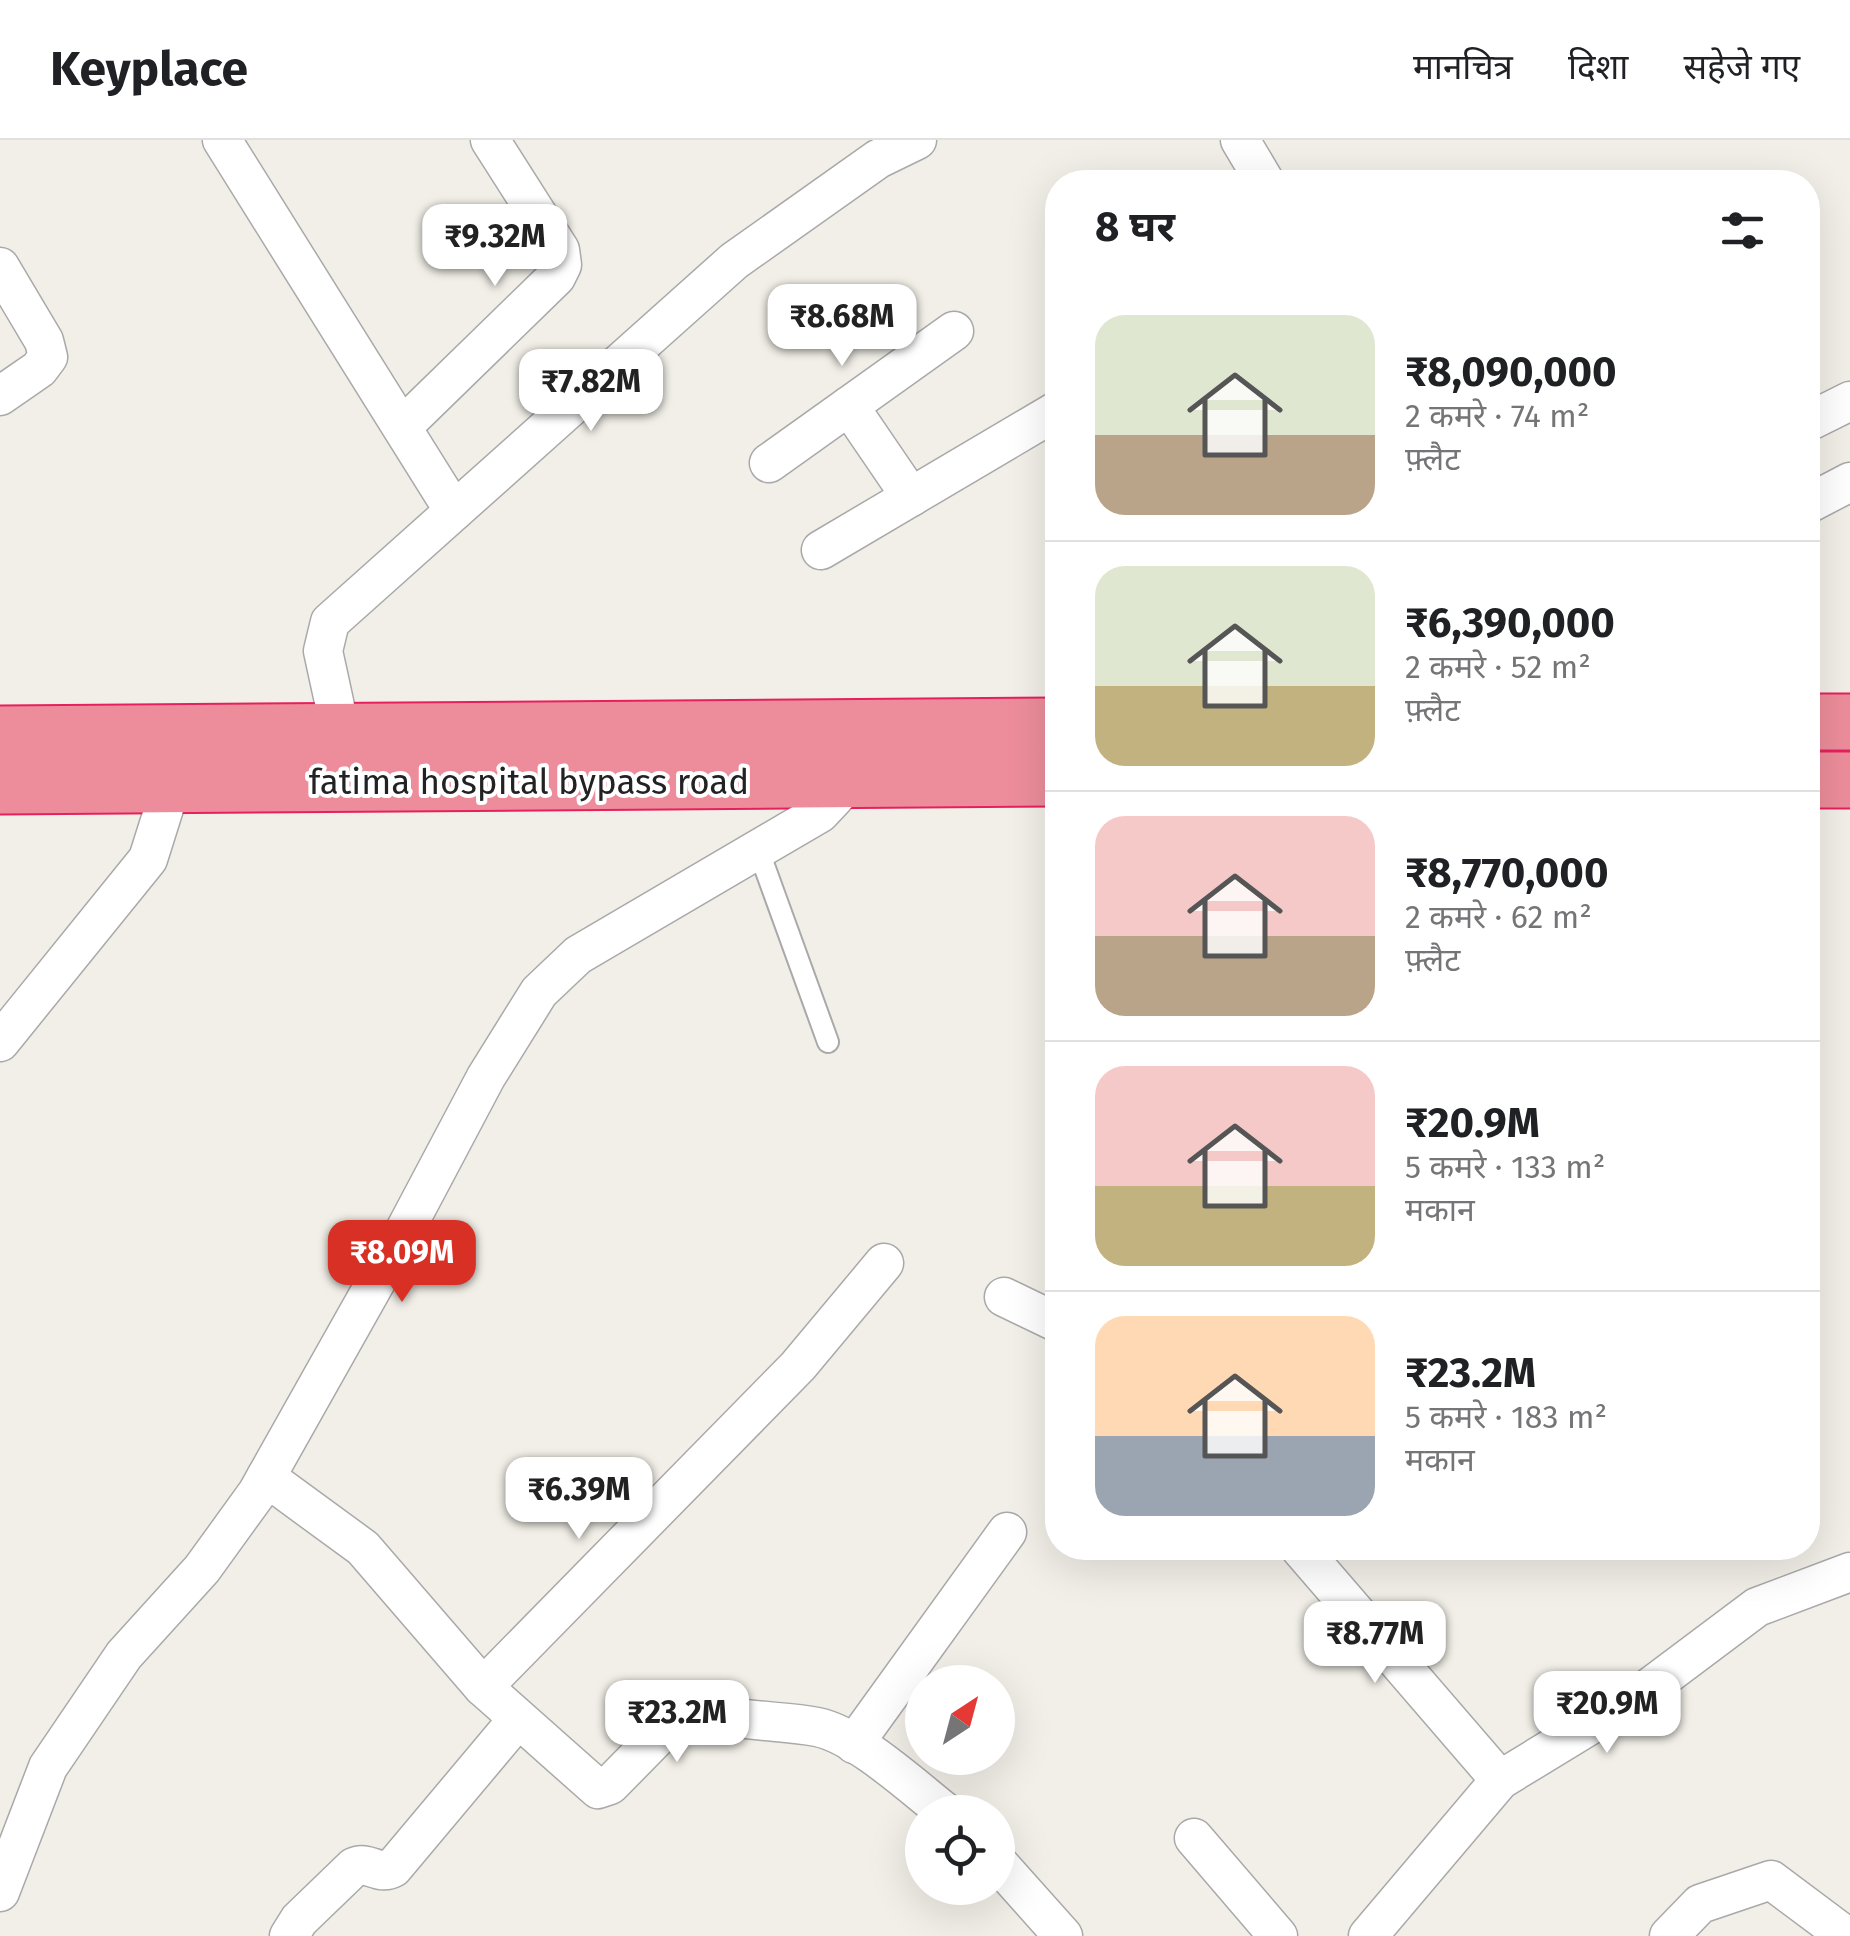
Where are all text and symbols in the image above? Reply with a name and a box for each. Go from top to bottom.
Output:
text: Keyplace [50,40,248,98]
text: मानचित्र [1413,46,1513,88]
text: दिशा [1568,46,1628,88]
text: सहेजे गए [1683,46,1800,88]
text: 8 घर [1095,202,1175,252]
icon: filters [1715,203,1770,258]
pin: ₹9.32M [414,204,576,289]
text: ₹9.32M [444,217,546,255]
pin: ₹8.68M [761,284,923,369]
text: ₹8.68M [790,297,894,335]
text: ₹8,090,000 [1405,347,1617,397]
pin: ₹7.82M [510,349,672,434]
icon: home [1175,355,1295,475]
text: ₹7.82M [541,362,641,400]
text: 2 कमरे · 74 m² [1405,397,1589,435]
text: फ़्लैट [1405,440,1460,478]
text: ₹6,390,000 [1405,598,1615,648]
icon: home [1175,606,1295,726]
text: 2 कमरे · 52 m² [1405,648,1591,686]
text: फ़्लैट [1405,691,1460,729]
street label: fatima hospital bypass road [309,761,749,803]
text: ₹8,770,000 [1405,848,1608,898]
icon: home [1175,856,1295,976]
text: 2 कमरे · 62 m² [1405,898,1592,936]
text: फ़्लैट [1405,941,1460,979]
text: ₹20.9M [1405,1098,1540,1148]
icon: home [1175,1106,1295,1226]
text: 5 कमरे · 133 m² [1405,1148,1605,1186]
text: मकान [1405,1191,1475,1229]
pin: ₹8.09M [321,1220,483,1305]
text: ₹8.09M [350,1233,454,1271]
text: ₹23.2M [1405,1348,1536,1398]
icon: home [1175,1356,1295,1476]
text: 5 कमरे · 183 m² [1405,1398,1607,1436]
text: मकान [1405,1441,1475,1479]
pin: ₹6.39M [498,1457,660,1542]
text: ₹6.39M [528,1470,630,1508]
pin: ₹8.77M [1294,1601,1456,1686]
text: ₹8.77M [1326,1614,1424,1652]
north arrow [905,1665,1015,1775]
map controls [905,1665,1015,1905]
pin: ₹20.9M [1526,1671,1688,1756]
pin: ₹23.2M [596,1680,758,1765]
text: ₹20.9M [1556,1684,1658,1722]
text: ₹23.2M [627,1693,727,1731]
button: locate [905,1795,1015,1905]

